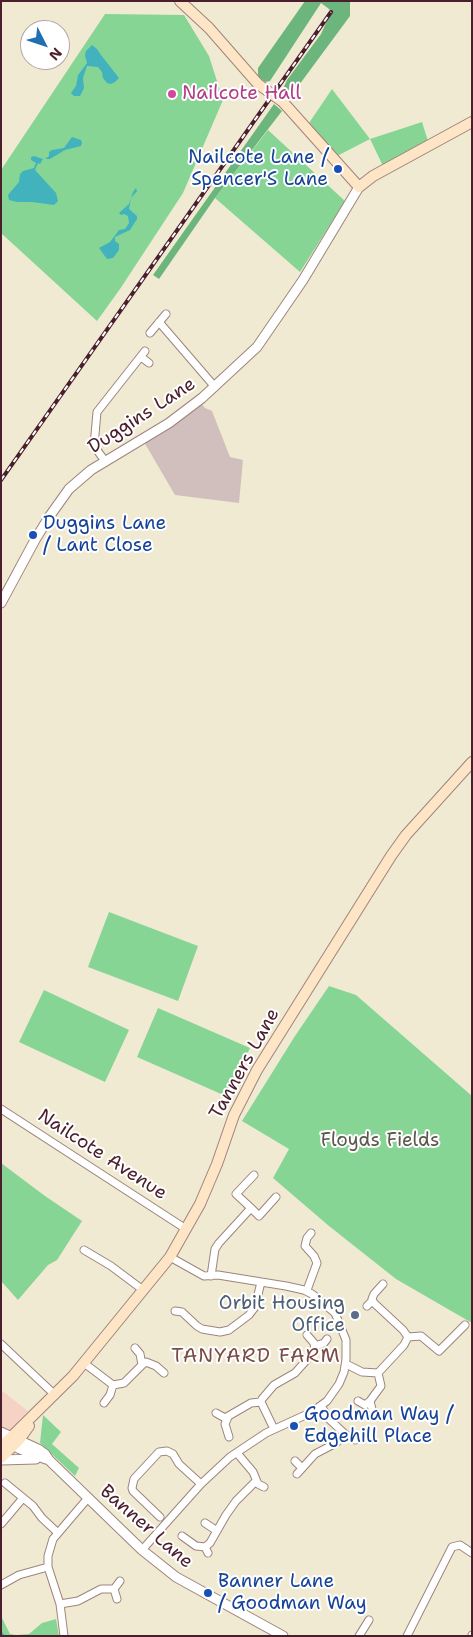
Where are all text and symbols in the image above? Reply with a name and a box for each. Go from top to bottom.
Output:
north arrow [20,20,70,70]
text: N [45,44,66,64]
place label: Nailcote Hall [182,83,301,105]
marker: Nailcote Hall [166,88,178,100]
place label: Nailcote Lane / Spencer'S Lane [188,147,328,191]
marker: Nailcote Lane / Spencer'S Lane [332,163,344,175]
street label: Duggins Lane [84,373,200,459]
place label: Duggins Lane / Lant Close [43,513,166,557]
marker: Duggins Lane / Lant Close [27,529,39,541]
street label: Tanners Lane [205,1005,285,1123]
street label: Nailcote Avenue [33,1105,171,1205]
park label: Floyds Fields [321,1130,439,1152]
place label: Orbit Housing Office [219,1293,345,1337]
marker: Orbit Housing Office [349,1309,361,1321]
district label: TANYARD FARM [170,1345,342,1369]
place label: Goodman Way / Edgehill Place [304,1404,453,1448]
marker: Goodman Way / Edgehill Place [288,1420,300,1432]
street label: Banner Lane [95,1480,197,1574]
place label: Banner Lane / Goodman Way [218,1571,367,1615]
marker: Banner Lane / Goodman Way [202,1587,214,1599]

